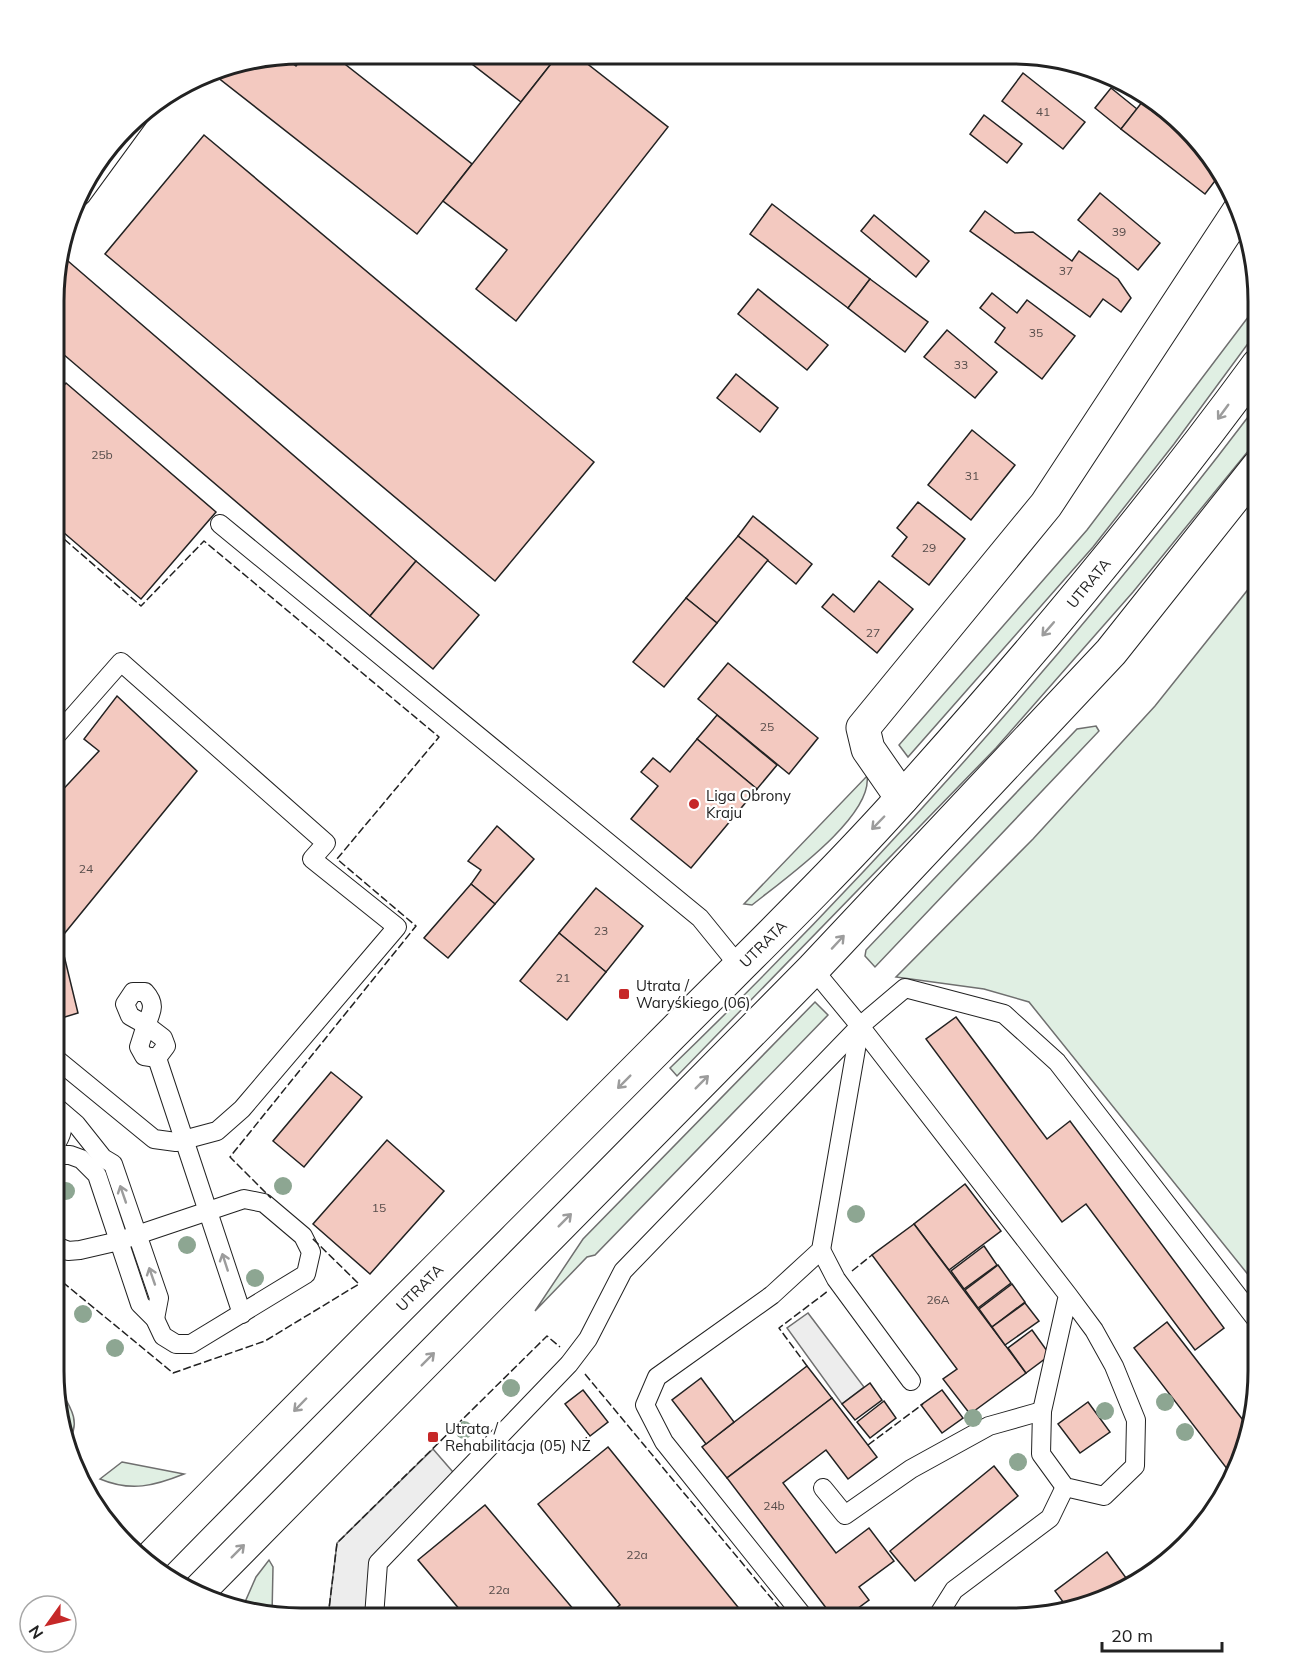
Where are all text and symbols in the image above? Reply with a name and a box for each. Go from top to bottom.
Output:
house number: 41 [1036,104,1050,119]
house number: 39 [1112,224,1126,239]
house number: 37 [1059,263,1073,278]
house number: 35 [1029,325,1043,340]
house number: 33 [954,357,968,372]
one-way arrow [1217,404,1230,420]
house number: 25b [91,447,113,462]
house number: 31 [965,468,979,483]
house number: 29 [922,540,936,555]
street label: UTRATA [1062,554,1114,612]
one-way arrow [1042,621,1055,637]
house number: 27 [866,625,880,640]
house number: 25 [760,719,774,734]
place label: Liga Obrony Kraju [706,786,791,822]
marker: Liga Obrony Kraju [687,797,701,811]
one-way arrow [871,815,885,830]
house number: 24 [79,861,93,876]
street label: UTRATA [735,916,790,971]
house number: 23 [594,923,608,938]
one-way arrow [831,935,845,950]
house number: 21 [556,970,570,985]
place label: Utrata / Waryśkiego (06) [636,976,751,1012]
marker: Utrata / Waryśkiego (06) [617,987,631,1001]
one-way arrow [694,1074,709,1089]
one-way arrow [617,1075,631,1090]
one-way arrow [117,1185,128,1204]
house number: 15 [372,1200,386,1215]
one-way arrow [557,1213,572,1228]
one-way arrow [219,1253,230,1272]
street label: UTRATA [392,1260,447,1315]
one-way arrow [145,1267,156,1286]
house number: 26A [926,1292,950,1307]
one-way arrow [420,1352,435,1367]
one-way arrow [293,1398,308,1413]
place label: Utrata / Rehabilitacja (05) NŻ [445,1419,591,1455]
marker: Utrata / Rehabilitacja (05) NŻ [426,1430,440,1444]
house number: 24b [763,1498,785,1513]
one-way arrow [231,1544,245,1559]
house number: 22a [626,1547,648,1562]
house number: 22a [488,1582,510,1597]
north arrow [18,1594,78,1654]
scale bar [1102,1615,1222,1653]
text: N [24,1622,47,1643]
text: 20 m [1111,1624,1153,1647]

